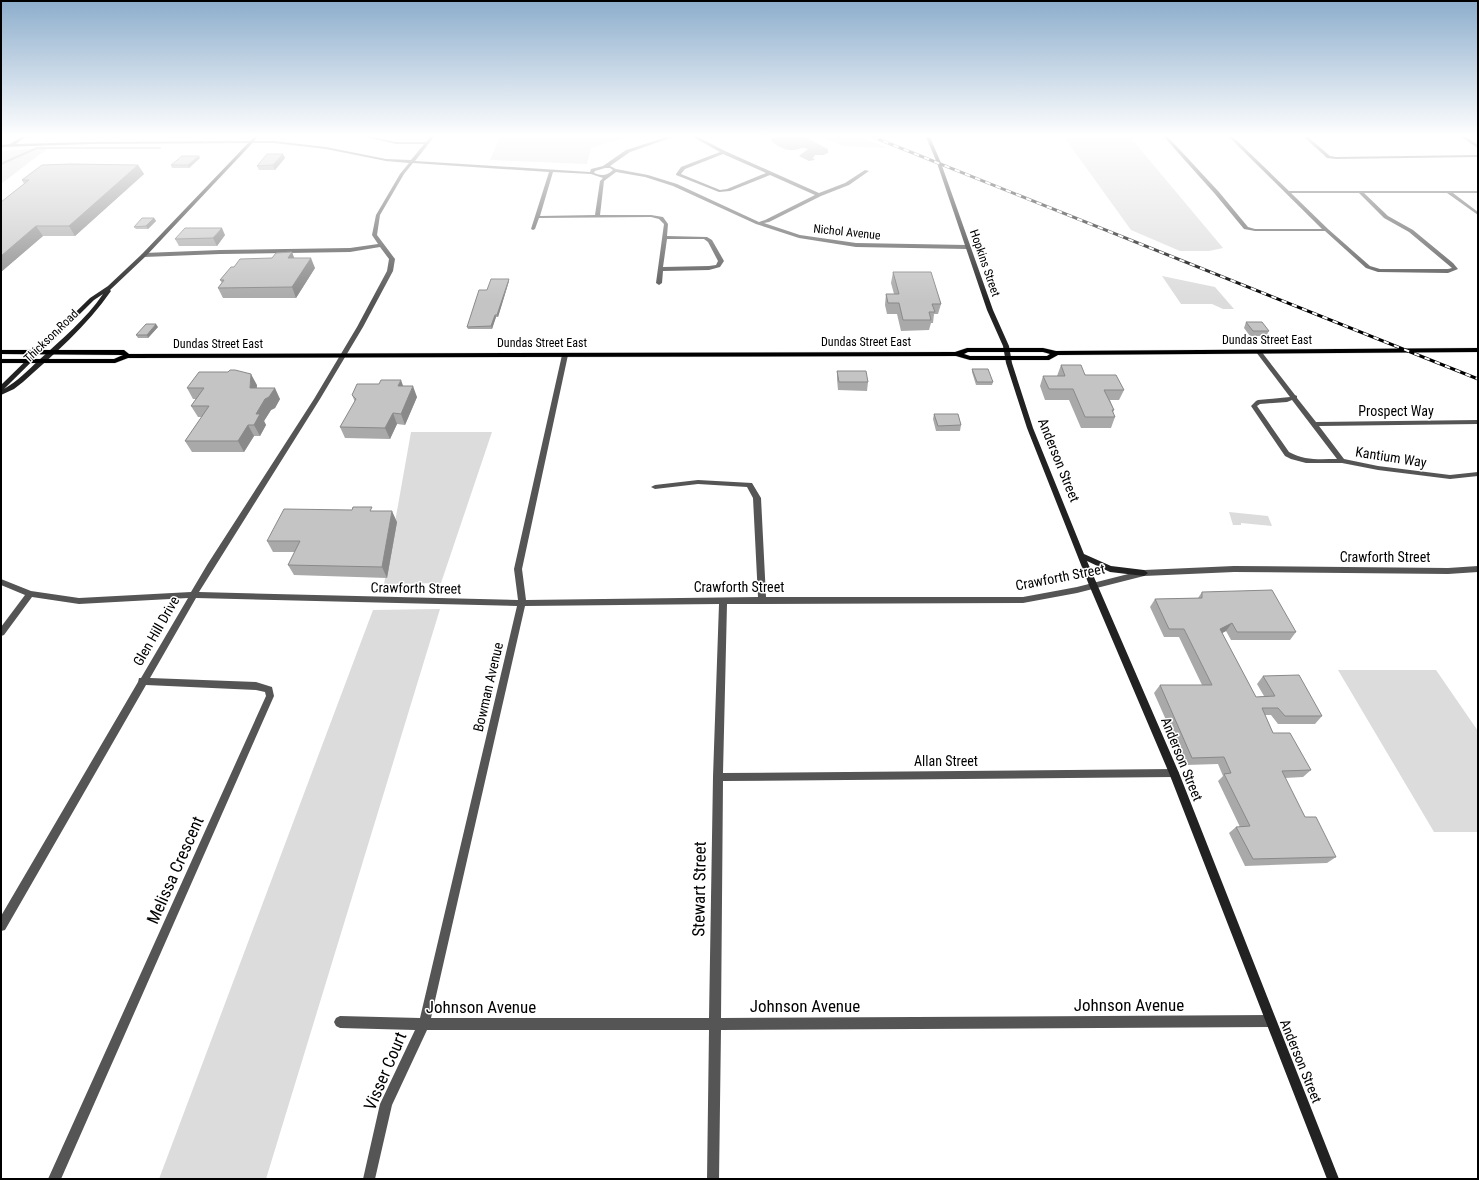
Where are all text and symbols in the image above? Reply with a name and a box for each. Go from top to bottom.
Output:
street label: Nichol Avenue [813,222,882,243]
street label: Hopkins Street [967,228,1003,299]
street label: Thickson Road [21,307,81,365]
street label: Dundas Street East [1222,333,1312,347]
street label: Dundas Street East [821,335,911,349]
street label: Dundas Street East [497,336,587,350]
street label: Dundas Street East [173,337,263,351]
street label: Prospect Way [1358,403,1434,419]
street label: Anderson Street [1035,416,1083,504]
street label: Kantium Way [1354,443,1428,471]
street label: Crawforth Street [1340,549,1430,565]
street label: Crawforth Street [1014,560,1106,594]
street label: Crawforth Street [371,579,461,597]
street label: Crawforth Street [694,579,784,595]
street label: Glen Hill Drive [130,593,183,669]
street label: Bowman Avenue [470,640,506,733]
street label: Anderson Street [1158,715,1206,803]
street label: Allan Street [914,753,978,769]
street label: Melissa Crescent [142,813,208,927]
street label: Stewart Street [688,841,710,937]
street label: Johnson Avenue [1074,995,1184,1015]
street label: Johnson Avenue [750,996,860,1016]
street label: Johnson Avenue [426,997,536,1017]
street label: Anderson Street [1277,1017,1325,1105]
street label: Visser Court [360,1029,410,1113]

